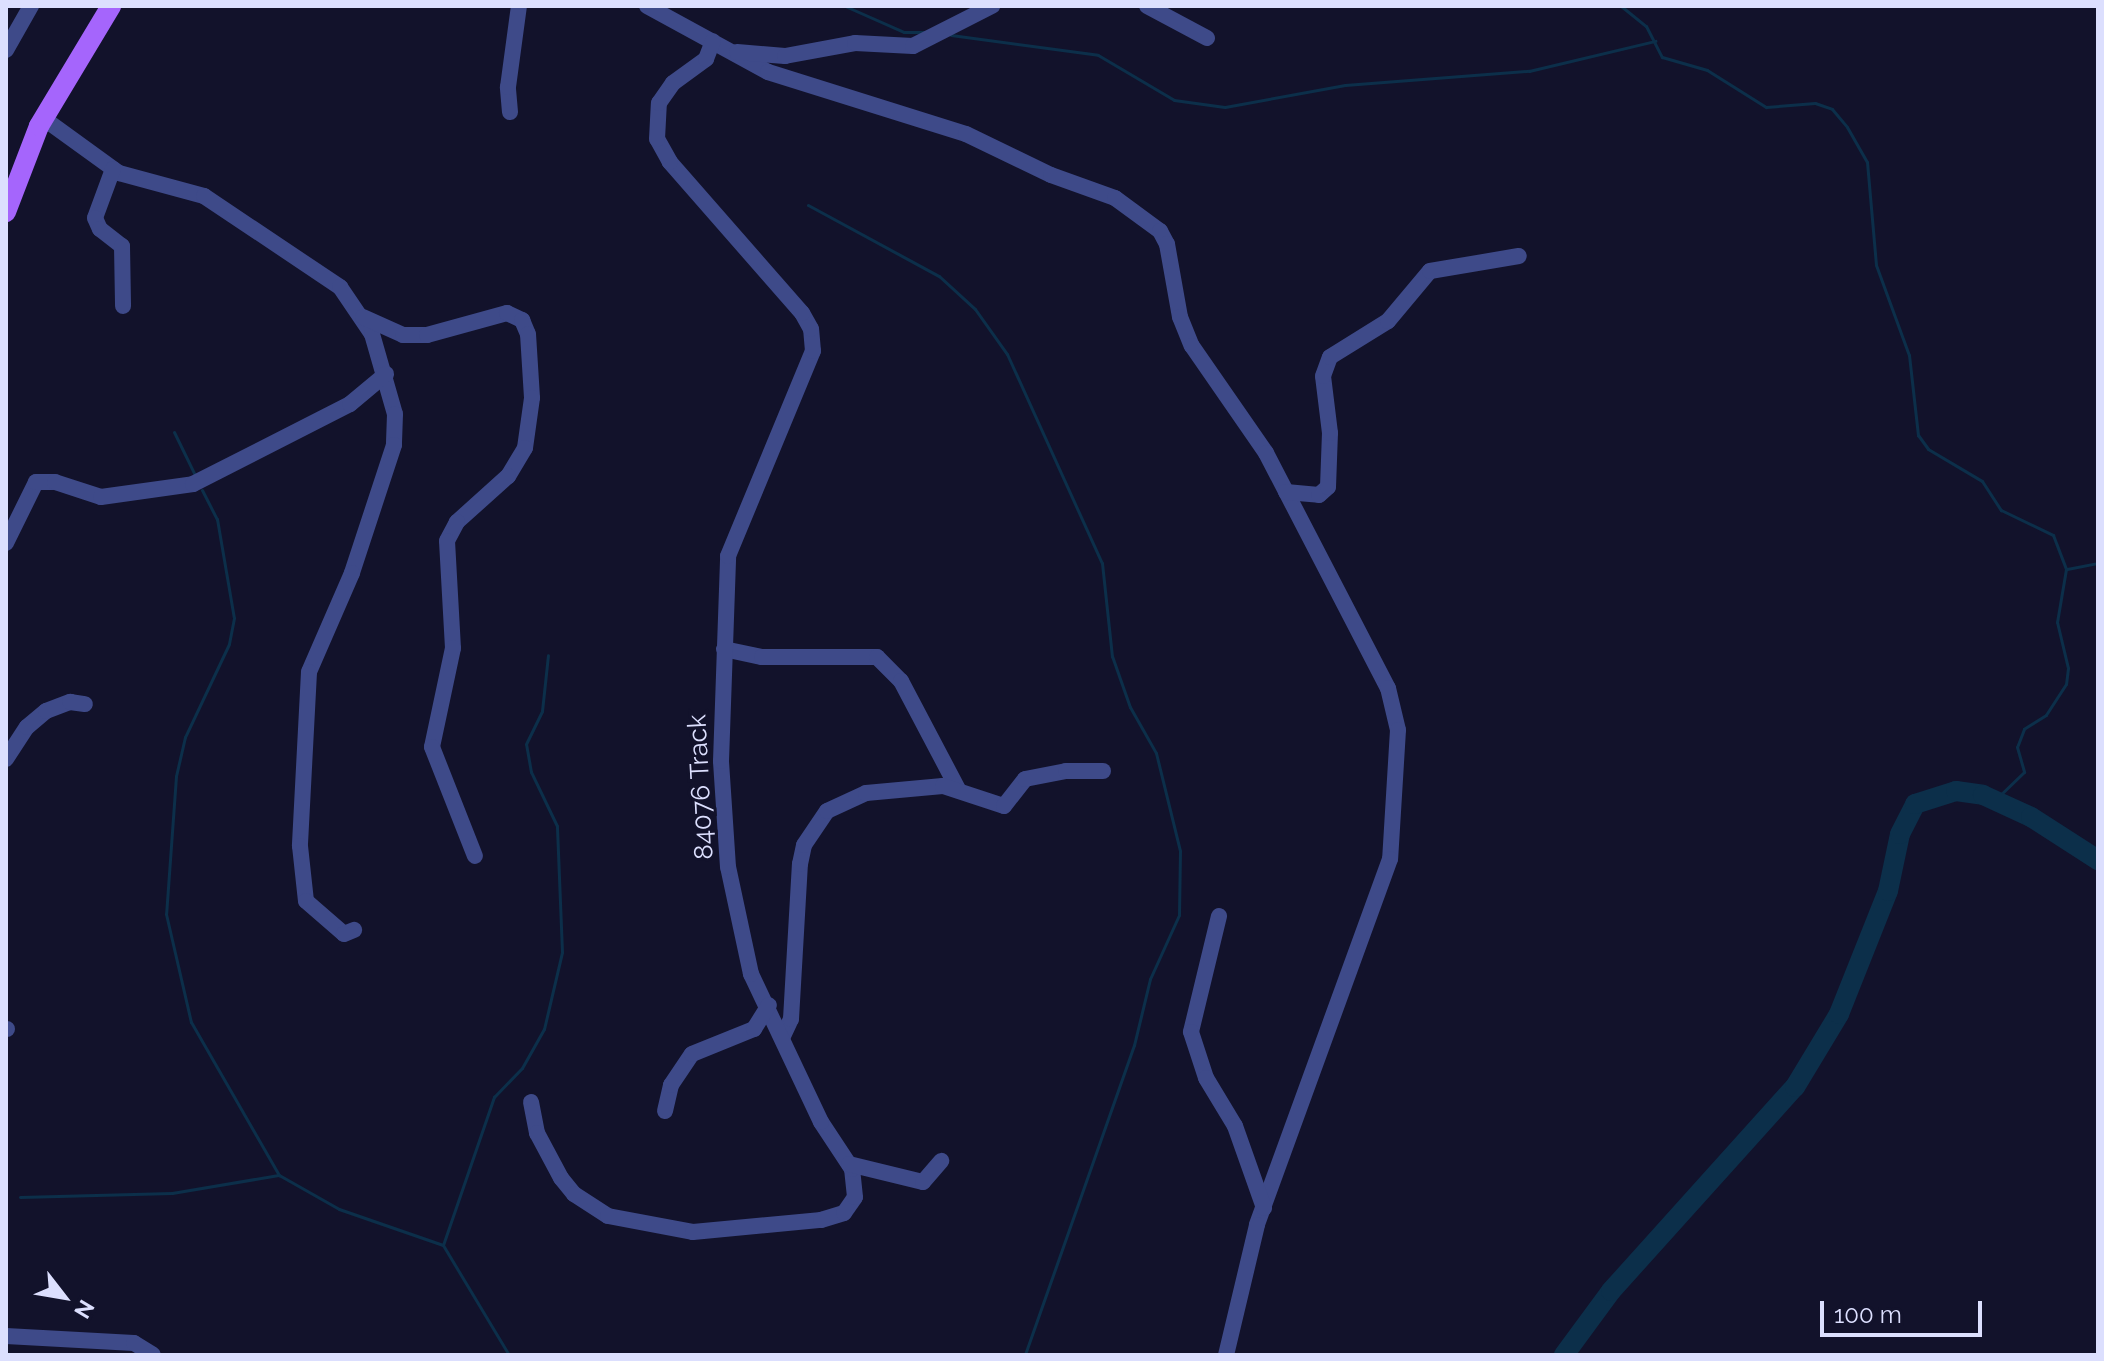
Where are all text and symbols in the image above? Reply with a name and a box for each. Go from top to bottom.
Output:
street label: 84076 Track [682,713,720,861]
north arrow [24,1257,104,1337]
scale bar [1824,1285,1986,1335]
text: N [69,1295,100,1323]
text: 100 m [1834,1300,1902,1329]

